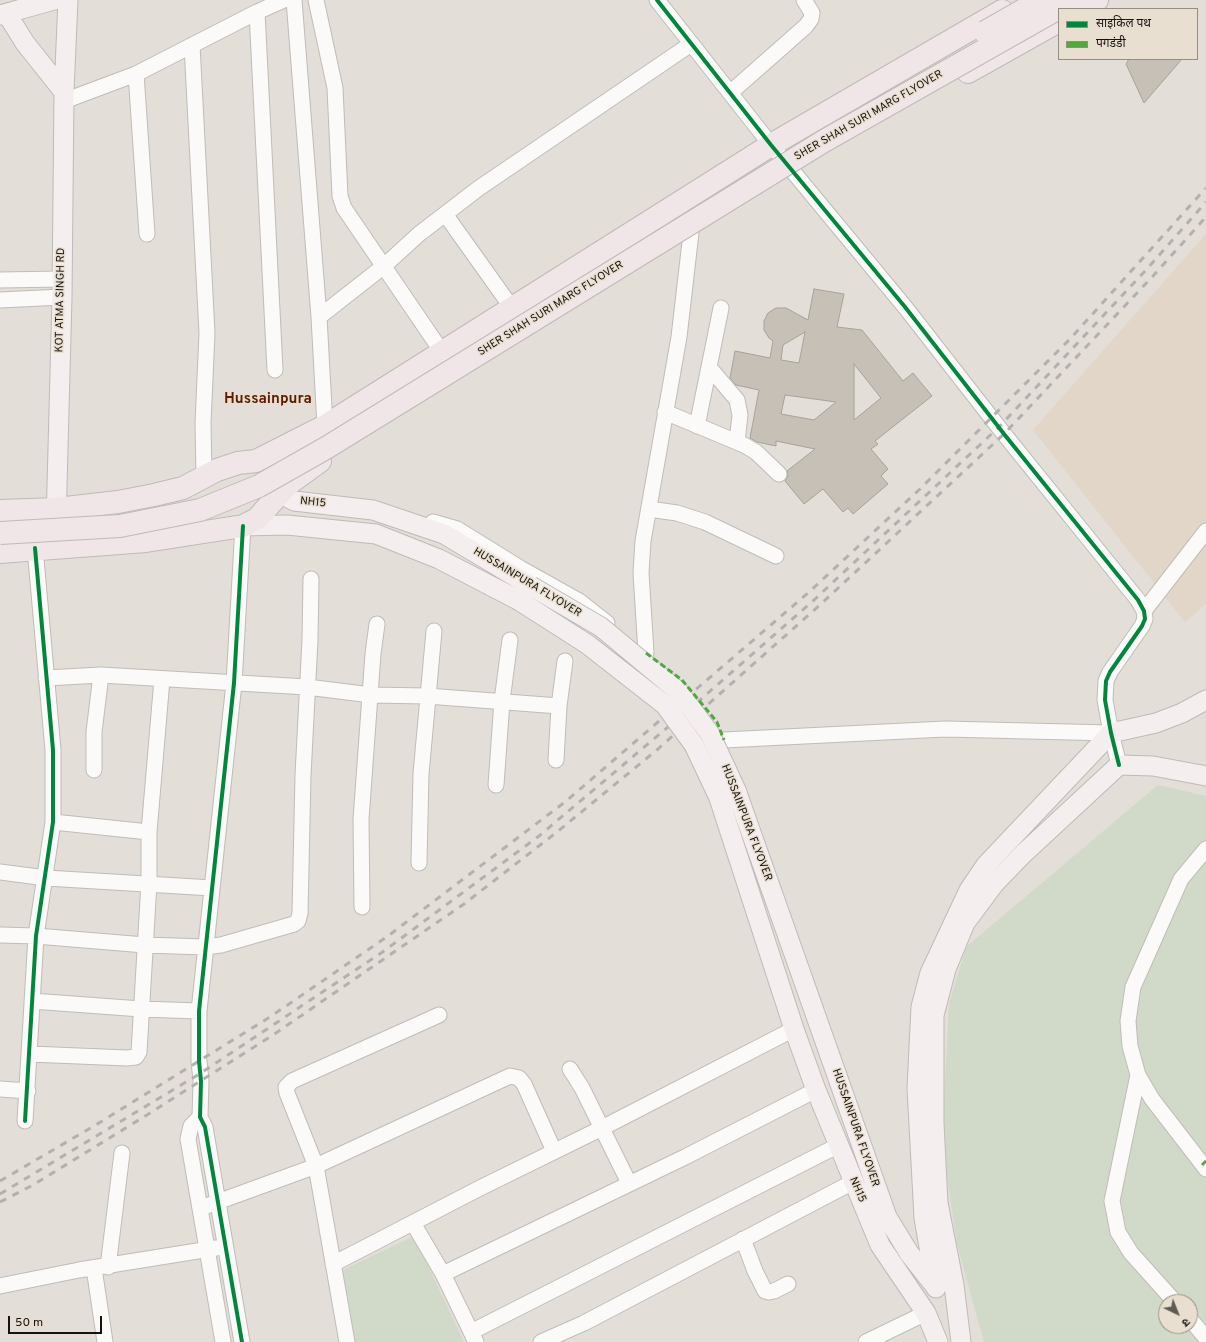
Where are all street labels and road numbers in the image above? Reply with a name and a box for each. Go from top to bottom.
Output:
street label: SHER SHAH SURI MARG FLYOVER [792,68,946,164]
street label: KOT ATMA SINGH RD [53,248,69,352]
street label: SHER SHAH SURI MARG FLYOVER [476,259,626,359]
street label: NH15 [299,495,327,511]
street label: HUSSAINPURA FLYOVER [470,545,584,621]
street label: HUSSAINPURA FLYOVER [718,763,774,883]
street label: HUSSAINPURA FLYOVER [829,1067,881,1189]
street label: NH15 [846,1175,868,1205]

